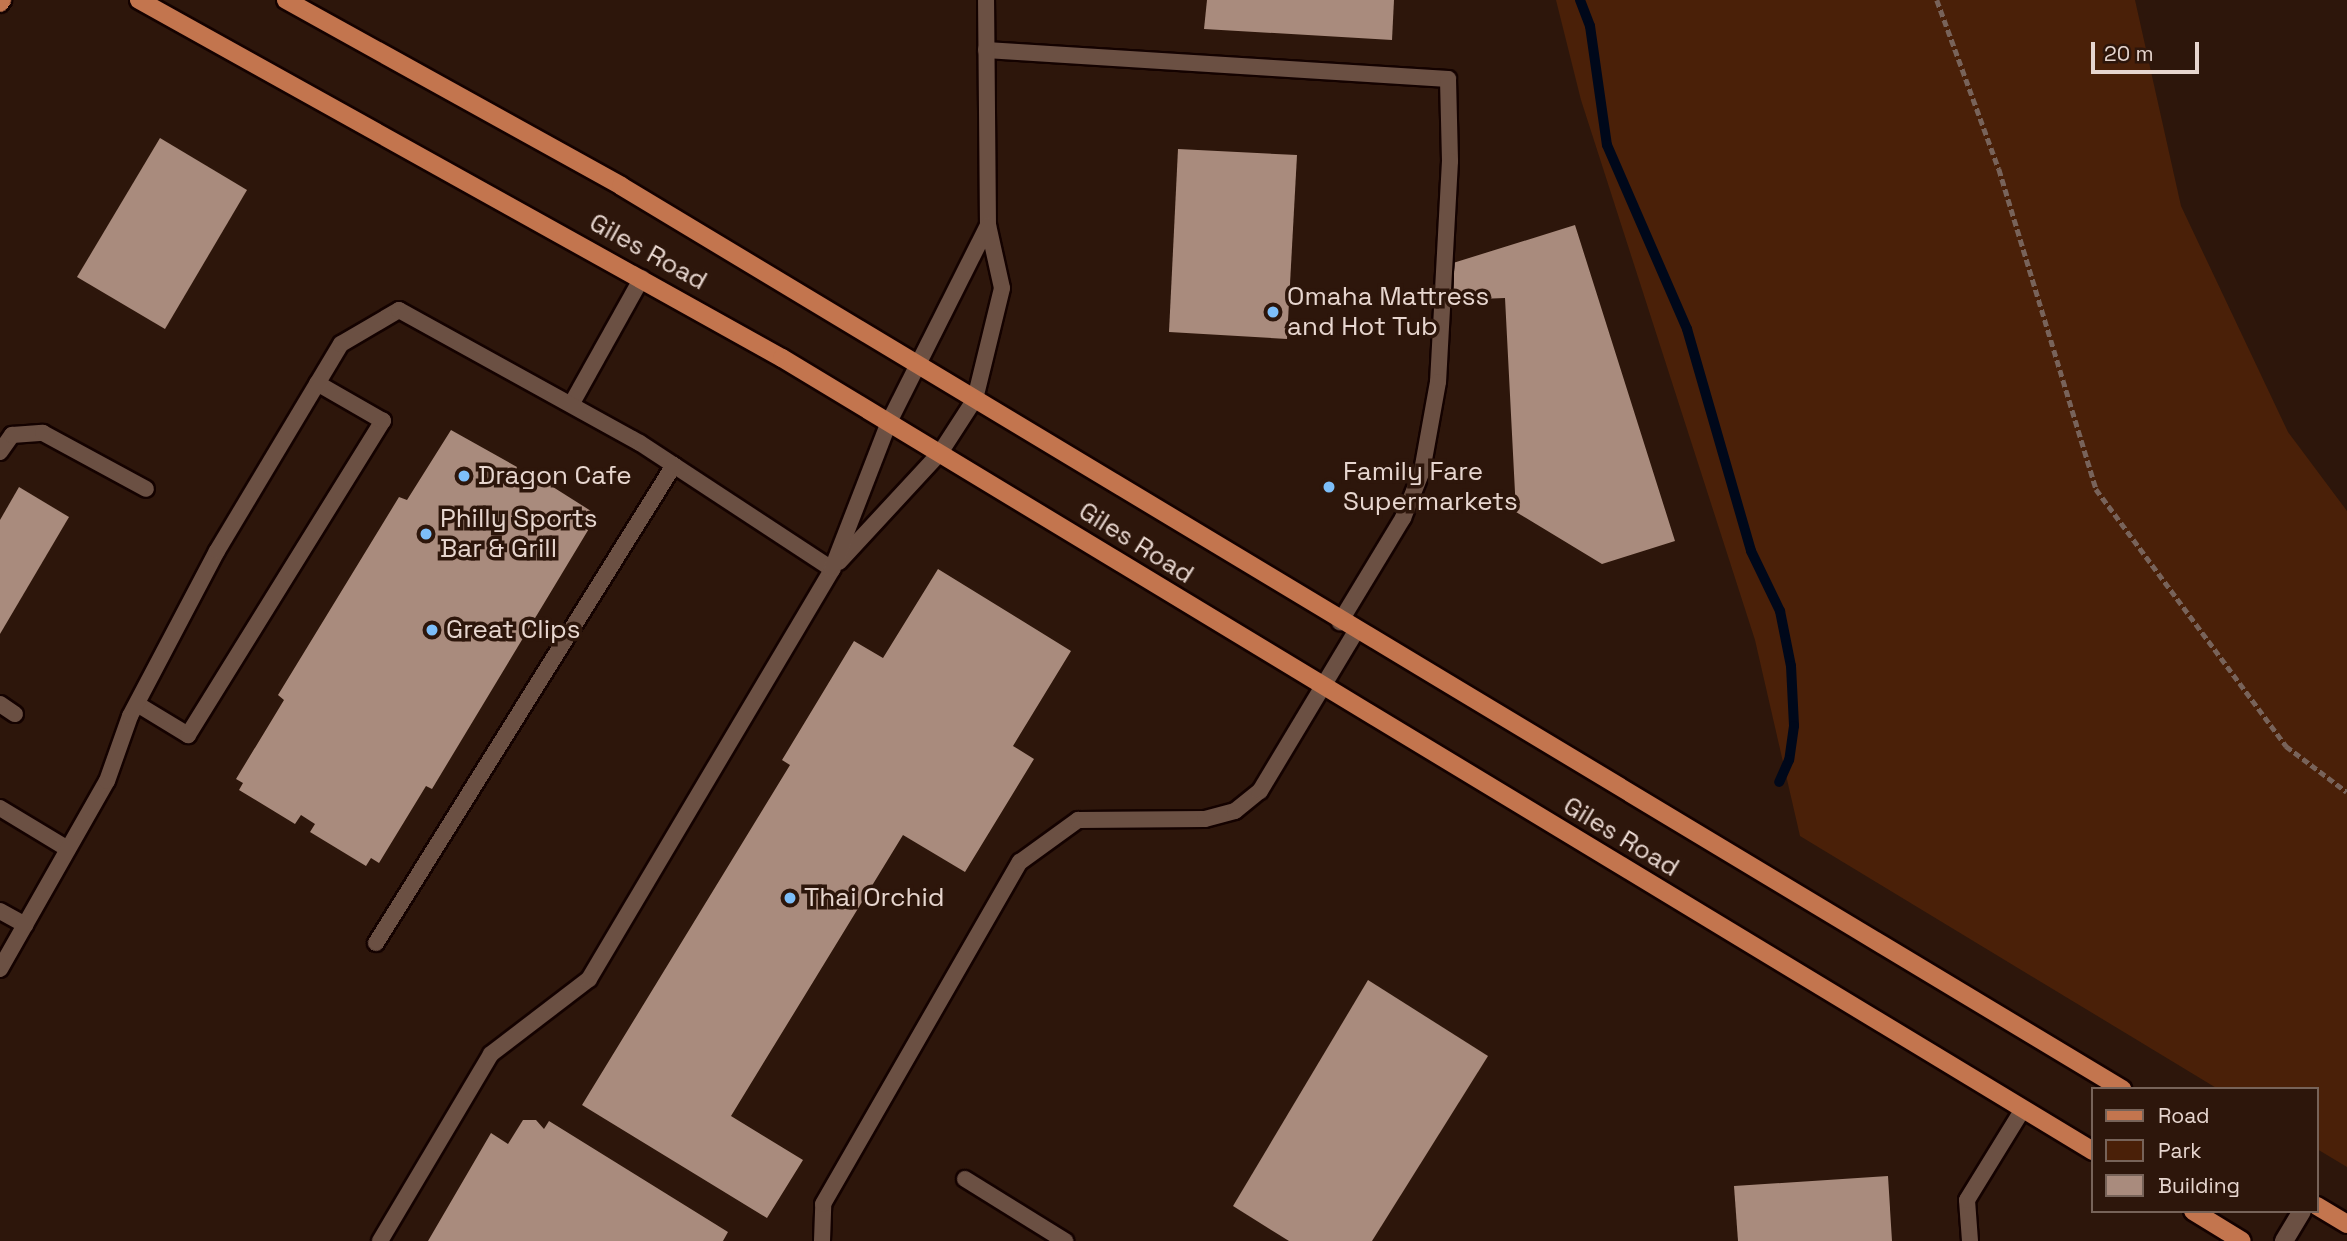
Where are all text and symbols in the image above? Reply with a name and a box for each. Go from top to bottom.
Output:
scale bar [2095,28,2204,72]
text: 20 m [2104,40,2154,67]
street label: Giles Road [584,207,712,297]
place label: Omaha Mattress and Hot Tub [1287,281,1489,342]
marker: Omaha Mattress and Hot Tub [1265,304,1281,320]
place label: Family Fare Supermarkets [1343,456,1518,518]
place label: Dragon Cafe [478,460,632,492]
marker: Dragon Cafe [456,468,472,484]
marker: Family Fare Supermarkets [1321,479,1337,495]
street label: Giles Road [1073,495,1199,591]
place label: Philly Sports Bar & Grill [440,503,597,564]
marker: Philly Sports Bar & Grill [418,526,434,542]
place label: Great Clips [446,614,581,646]
marker: Great Clips [424,622,440,638]
street label: Giles Road [1557,790,1685,884]
place label: Thai Orchid [804,882,945,914]
marker: Thai Orchid [782,890,798,906]
legend [2092,1087,2319,1213]
text: Road [2158,1102,2210,1129]
text: Park [2158,1137,2202,1164]
text: Building [2158,1172,2240,1199]

